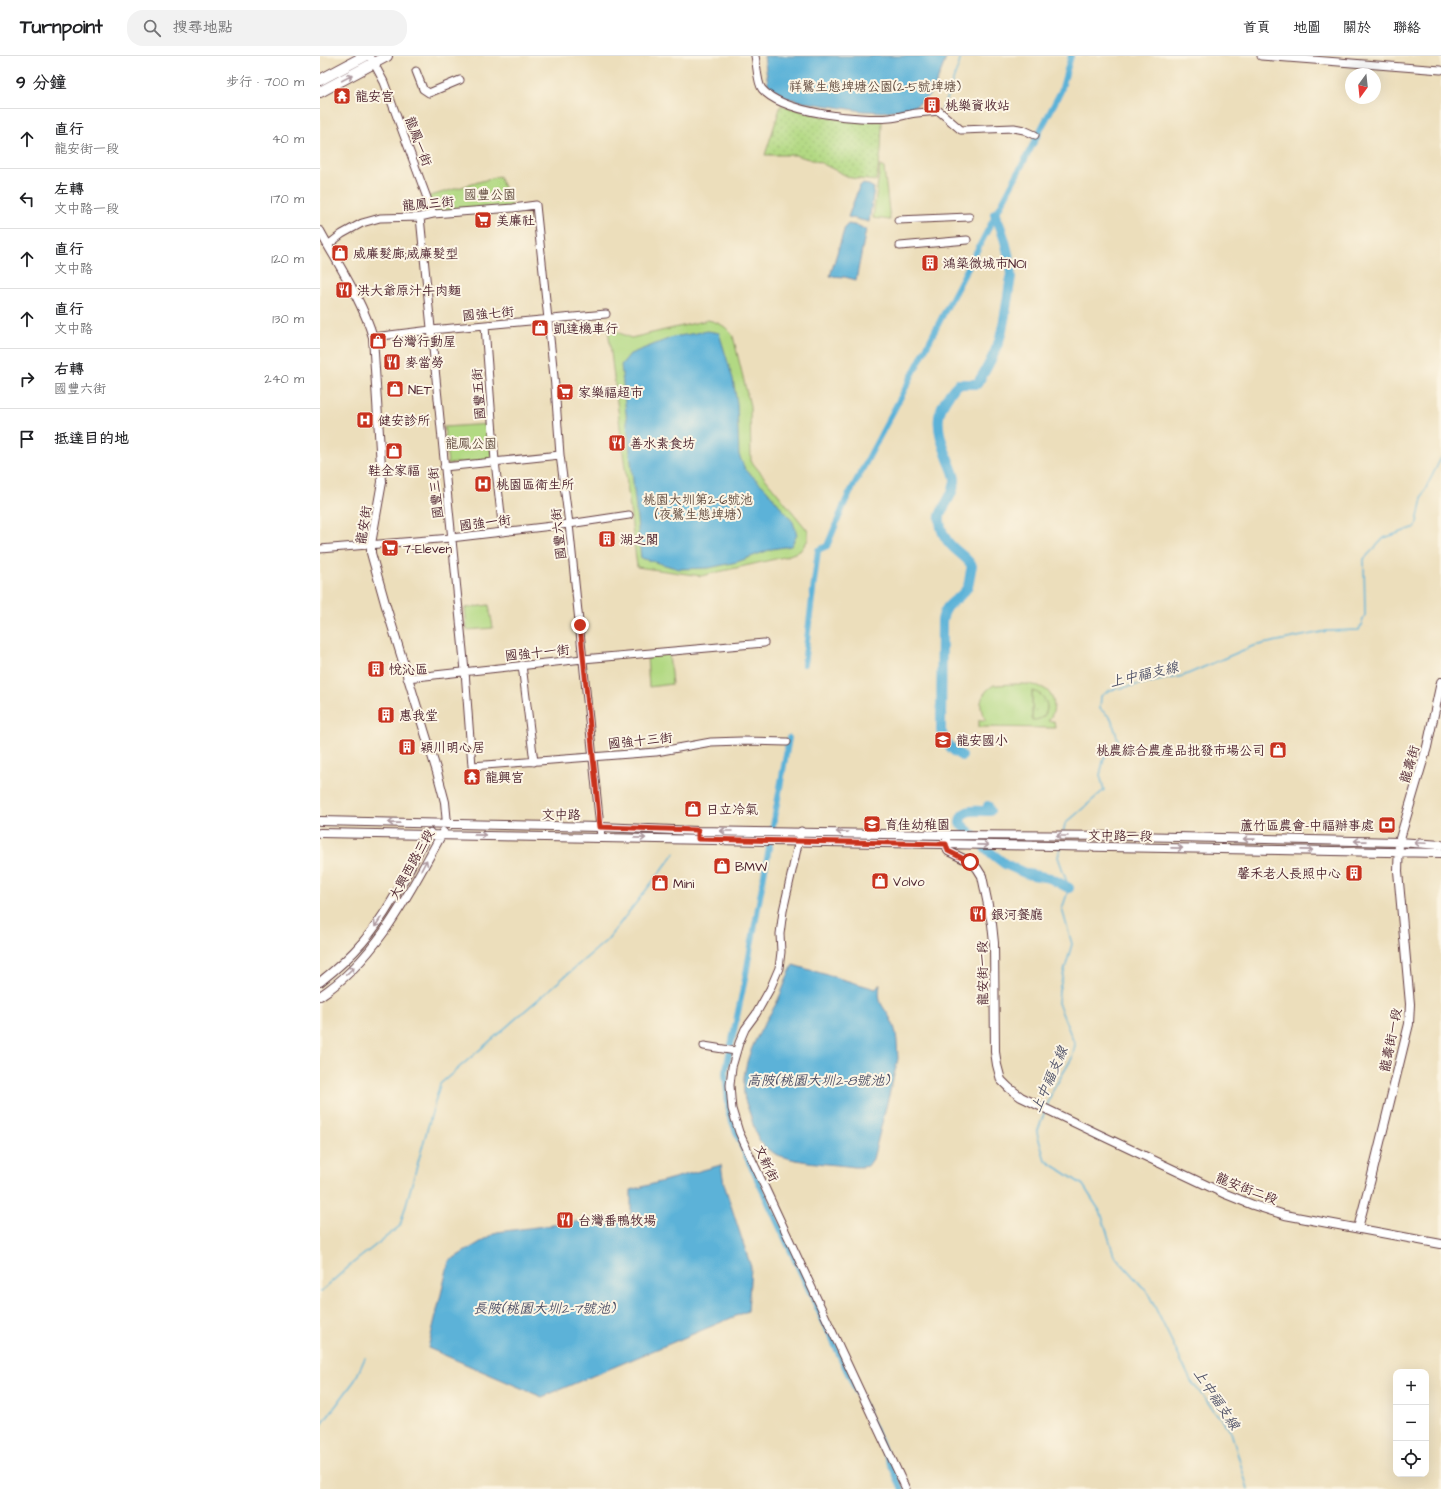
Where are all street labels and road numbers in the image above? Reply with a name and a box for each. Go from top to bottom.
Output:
street label: 龍鳳一街 [400,114,436,169]
street label: 龍鳳三街 [401,193,455,215]
street label: 國強七街 [461,303,515,325]
street label: 國豐五街 [468,367,490,421]
street label: 國豐三街 [424,466,448,520]
street label: 龍安街 [352,504,376,546]
street label: 國豐六街 [547,507,571,561]
street label: 國強一街 [458,511,512,535]
street label: 國強十一街 [504,641,570,665]
street label: 國強十三街 [607,729,673,753]
street label: 龍壽街 [1396,743,1424,786]
street label: 文中路 [541,806,581,824]
street label: 大興西路三段 [385,826,439,903]
street label: 文中路一段 [1087,826,1153,846]
street label: 龍安街一段 [973,940,993,1006]
street label: 龍壽街一段 [1376,1007,1406,1074]
street label: 文新街 [750,1142,782,1185]
street label: 龍安街二段 [1213,1169,1280,1209]

